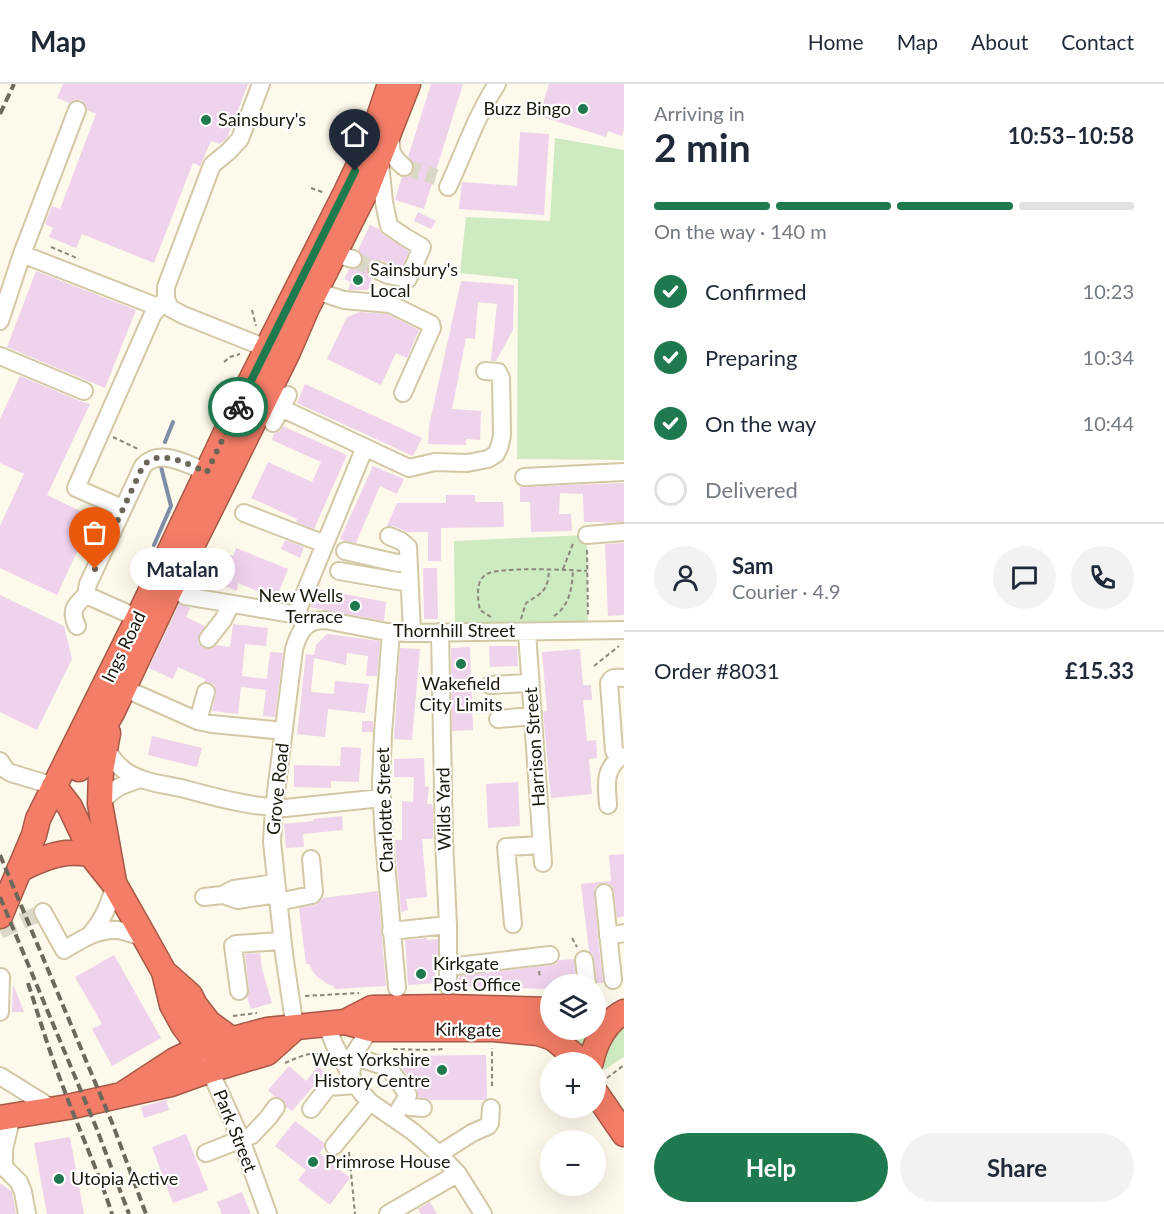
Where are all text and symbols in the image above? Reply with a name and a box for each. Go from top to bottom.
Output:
text: Map [30,24,86,58]
text: Home [808,29,864,54]
text: Map [897,29,938,54]
text: About [971,29,1028,54]
text: Contact [1061,29,1134,54]
place label: Buzz Bingo [483,97,571,119]
text: Arriving in [654,101,745,125]
marker: Buzz Bingo [576,102,590,116]
place label: Sainsbury's [218,108,306,130]
pin [329,109,380,171]
marker: Sainsbury's [199,113,213,127]
icon: home [338,118,371,151]
text: 10:53–10:58 [1008,122,1134,149]
text: 2 min [654,124,751,170]
text: On the way · 140 m [654,219,827,243]
place label: Sainsbury's Local [370,258,458,301]
marker: Sainsbury's Local [351,273,365,287]
icon: check [654,275,687,308]
text: Confirmed [705,278,807,305]
text: 10:23 [1083,279,1134,303]
icon: check [654,341,687,374]
text: Preparing [705,344,797,371]
text: 10:34 [1083,345,1134,369]
courier [208,377,268,437]
icon: bike [222,391,255,424]
icon: check [654,407,687,440]
text: On the way [705,410,816,437]
text: 10:44 [1083,411,1134,435]
text: Delivered [705,476,798,503]
pin [69,507,120,569]
icon: bag [78,516,111,549]
button: person [654,546,717,609]
button: chat [993,546,1056,609]
button: phone [1071,546,1134,609]
callout: Matalan [131,548,236,590]
text: Sam [732,552,774,579]
text: Matalan [146,557,219,581]
text: Courier · 4.9 [732,579,841,603]
place label: New Wells Terrace [259,584,343,627]
marker: New Wells Terrace [348,599,362,613]
street label: Ings Road [96,607,150,686]
street label: Thornhill Street [393,619,516,641]
marker: Wakefield City Limits [454,657,468,671]
text: Order #8031 [654,657,780,684]
text: £15.33 [1065,657,1134,684]
place label: Wakefield City Limits [419,672,503,715]
street label: Harrison Street [519,686,549,808]
street label: Grove Road [261,742,293,836]
street label: Charlotte Street [371,746,397,873]
street label: Wilds Yard [431,767,455,851]
place label: Kirkgate Post Office [433,952,521,995]
marker: Kirkgate Post Office [414,967,428,981]
map controls [540,974,606,1196]
button: layers [540,974,606,1040]
street label: Kirkgate [435,1017,501,1041]
place label: West Yorkshire History Centre [312,1048,430,1091]
button: + [540,1052,606,1118]
marker: West Yorkshire History Centre [435,1063,449,1077]
street label: Park Street [209,1086,263,1176]
button: − [540,1130,606,1196]
button: Help [654,1133,888,1202]
button: Share [900,1133,1134,1202]
place label: Primrose House [325,1150,451,1172]
marker: Primrose House [306,1155,320,1169]
place label: Utopia Active [71,1167,178,1189]
marker: Utopia Active [52,1172,66,1186]

